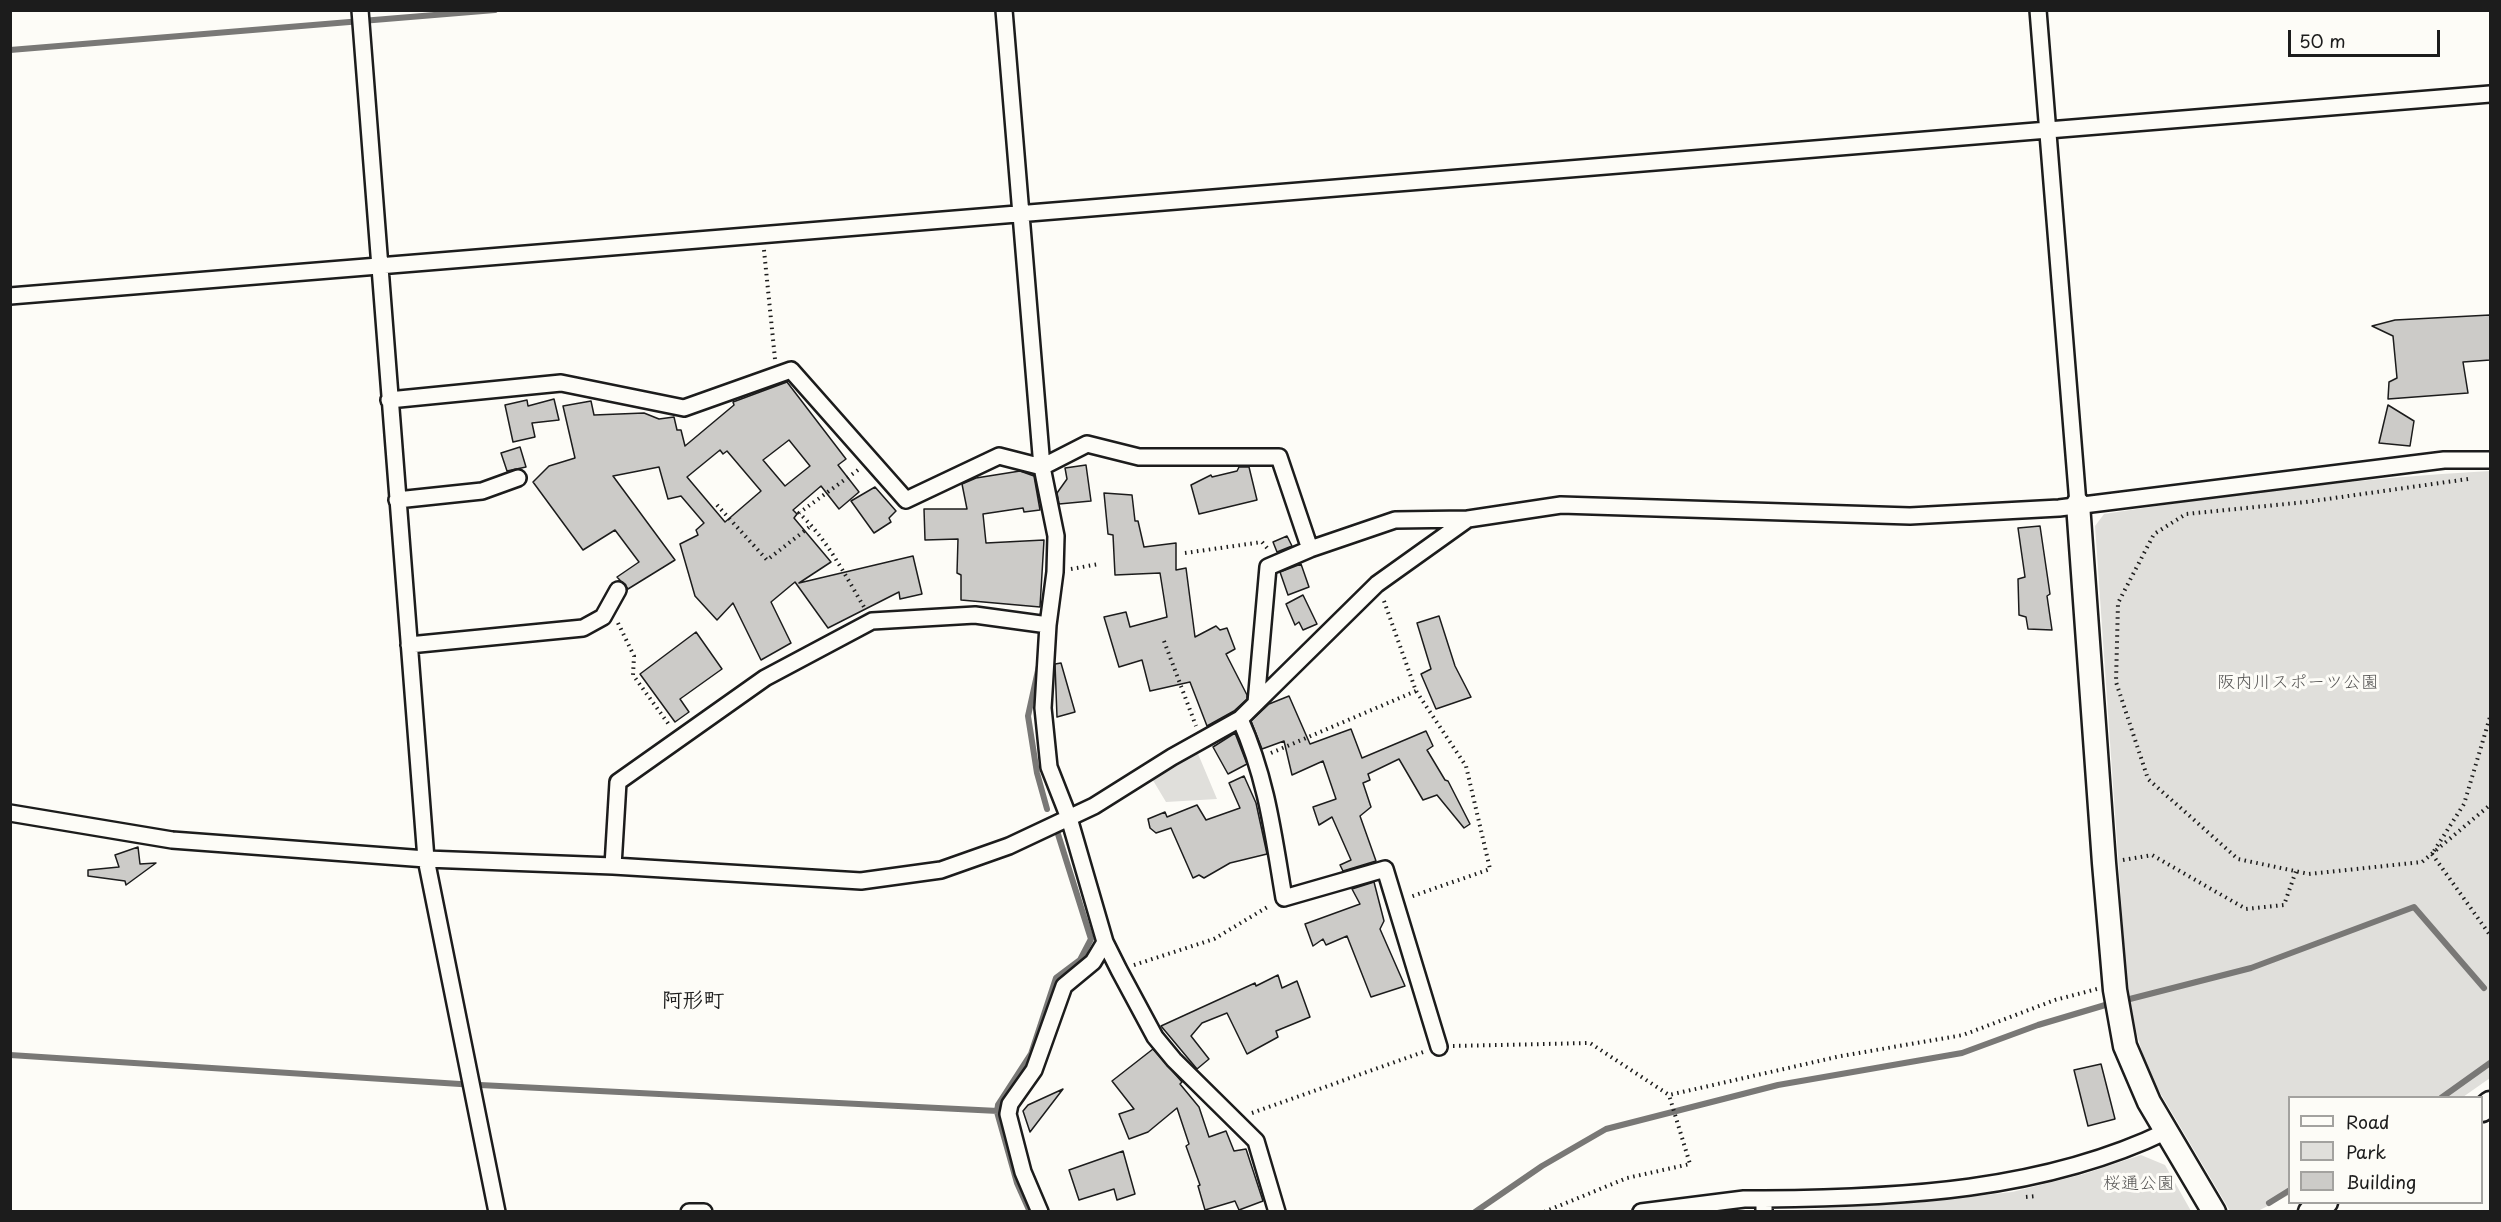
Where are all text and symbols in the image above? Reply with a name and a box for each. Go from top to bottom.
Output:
scale bar [2291,18,2442,56]
text: 50 m [2299,27,2346,54]
park label: 阪内川スポーツ公園 [2217,672,2379,694]
district label: 阿形町 [662,988,724,1014]
legend [2288,1096,2483,1204]
text: Road [2346,1108,2390,1135]
text: Park [2346,1138,2386,1165]
text: Building [2346,1168,2416,1195]
park label: 桜通公園 [2103,1173,2175,1195]

